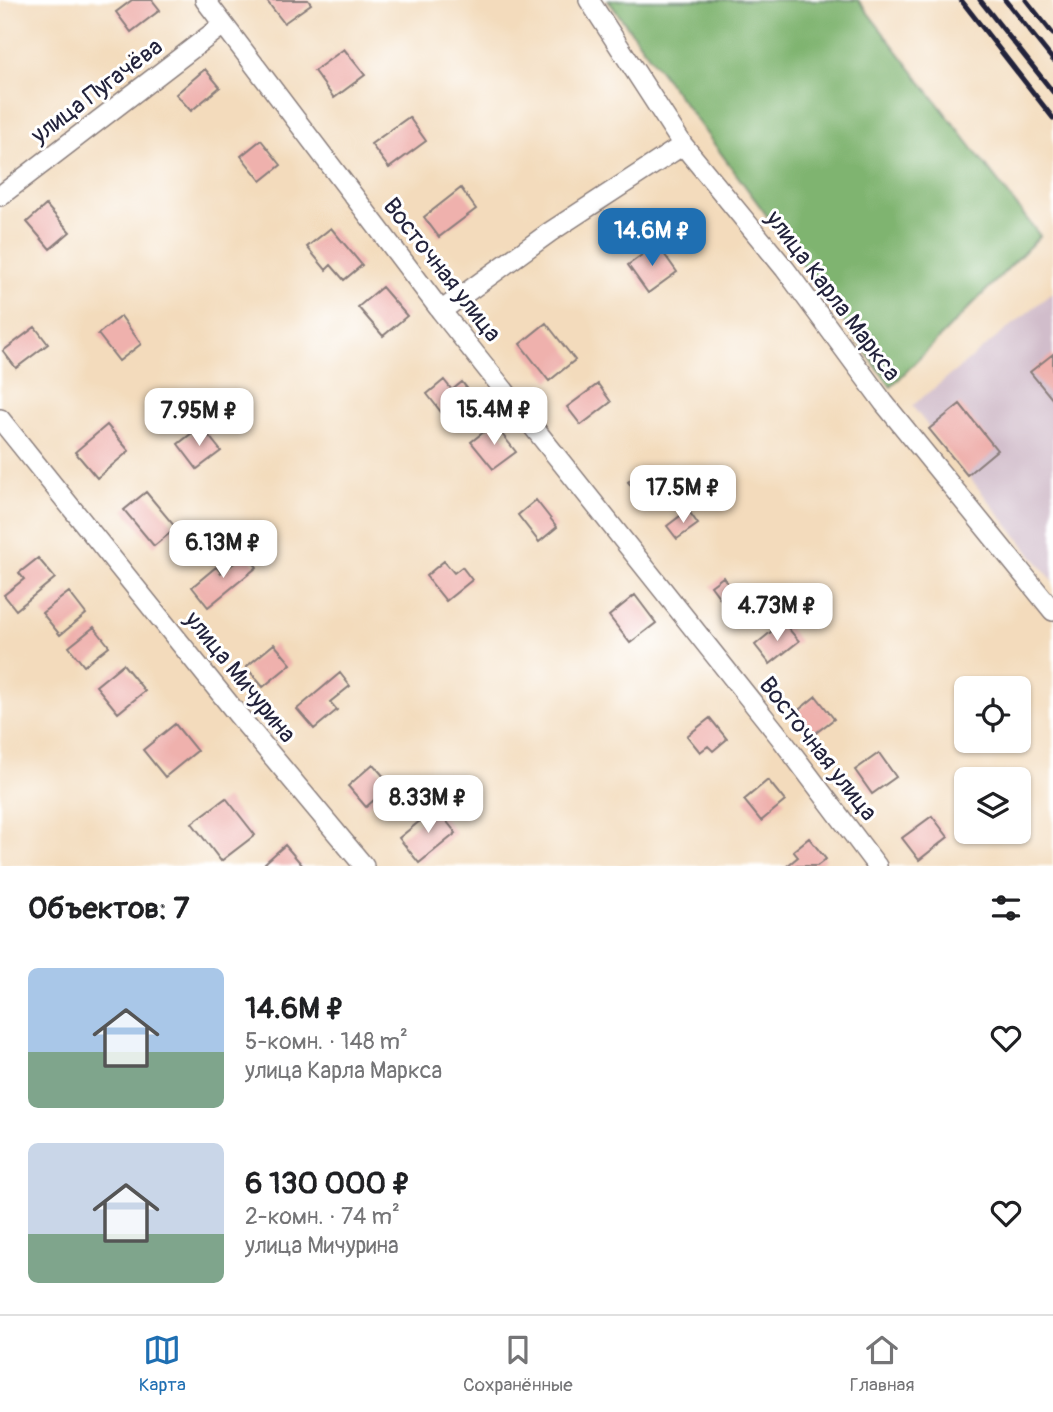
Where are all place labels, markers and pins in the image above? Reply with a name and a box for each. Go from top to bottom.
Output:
pin: 14.6M ₽ [587,208,717,268]
pin: 7.95M ₽ [134,388,264,448]
pin: 15.4M ₽ [429,388,559,447]
pin: 17.5M ₽ [618,466,748,525]
pin: 6.13M ₽ [158,520,288,580]
pin: 4.73M ₽ [712,584,842,643]
pin: 8.33M ₽ [363,776,493,835]

